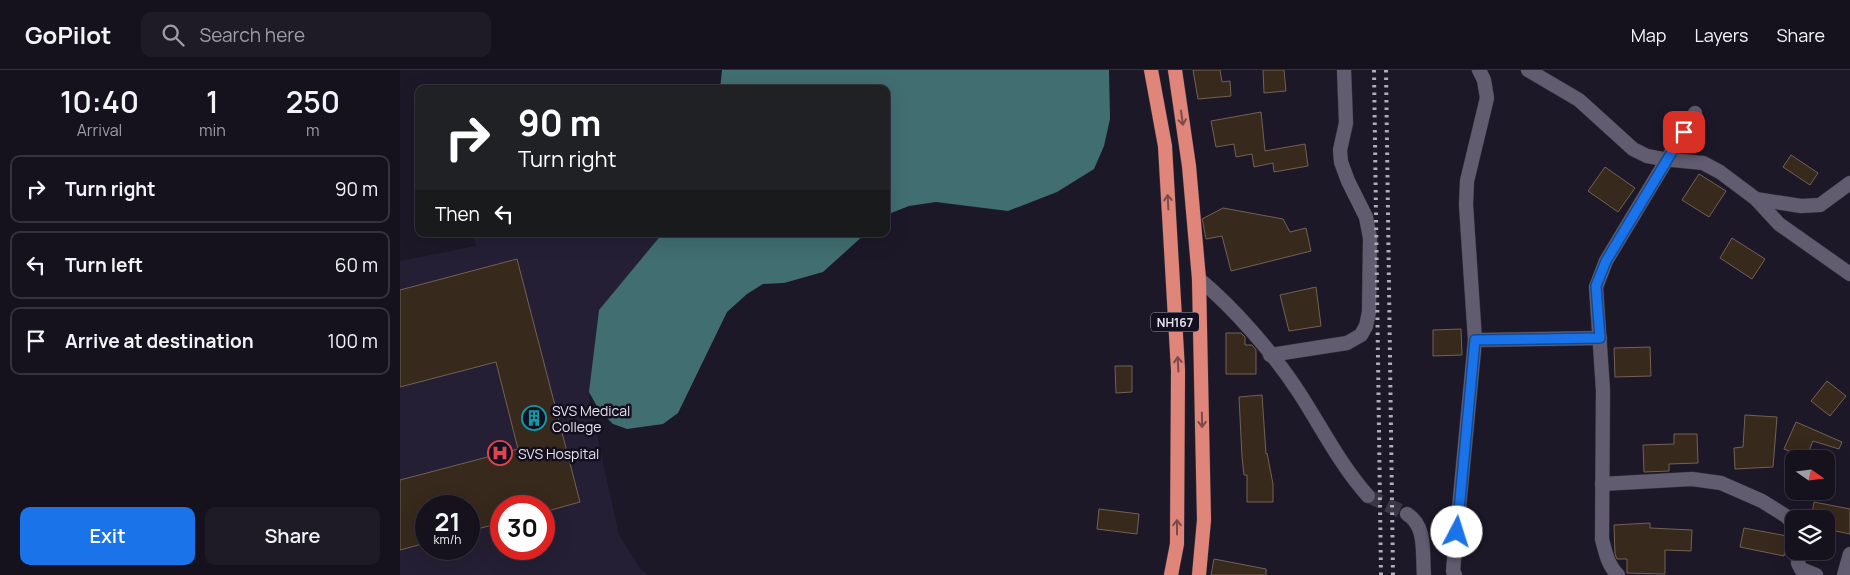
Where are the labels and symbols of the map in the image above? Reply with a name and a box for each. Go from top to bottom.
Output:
one-way arrow [1177,110,1187,126]
pin [1663,111,1705,153]
one-way arrow [1164,194,1173,210]
road number: NH167 [1151,312,1199,332]
one-way arrow [1173,357,1182,373]
place label: SVS Medical College [552,401,630,436]
building icon: SVS Medical College [521,405,547,431]
one-way arrow [1197,412,1207,428]
hospital icon: SVS Hospital [487,440,513,466]
place label: SVS Hospital [518,444,599,463]
north arrow [1785,450,1835,500]
speed limit sign: 30 [490,495,555,560]
position arrow [1430,505,1482,557]
one-way arrow [1172,519,1182,536]

